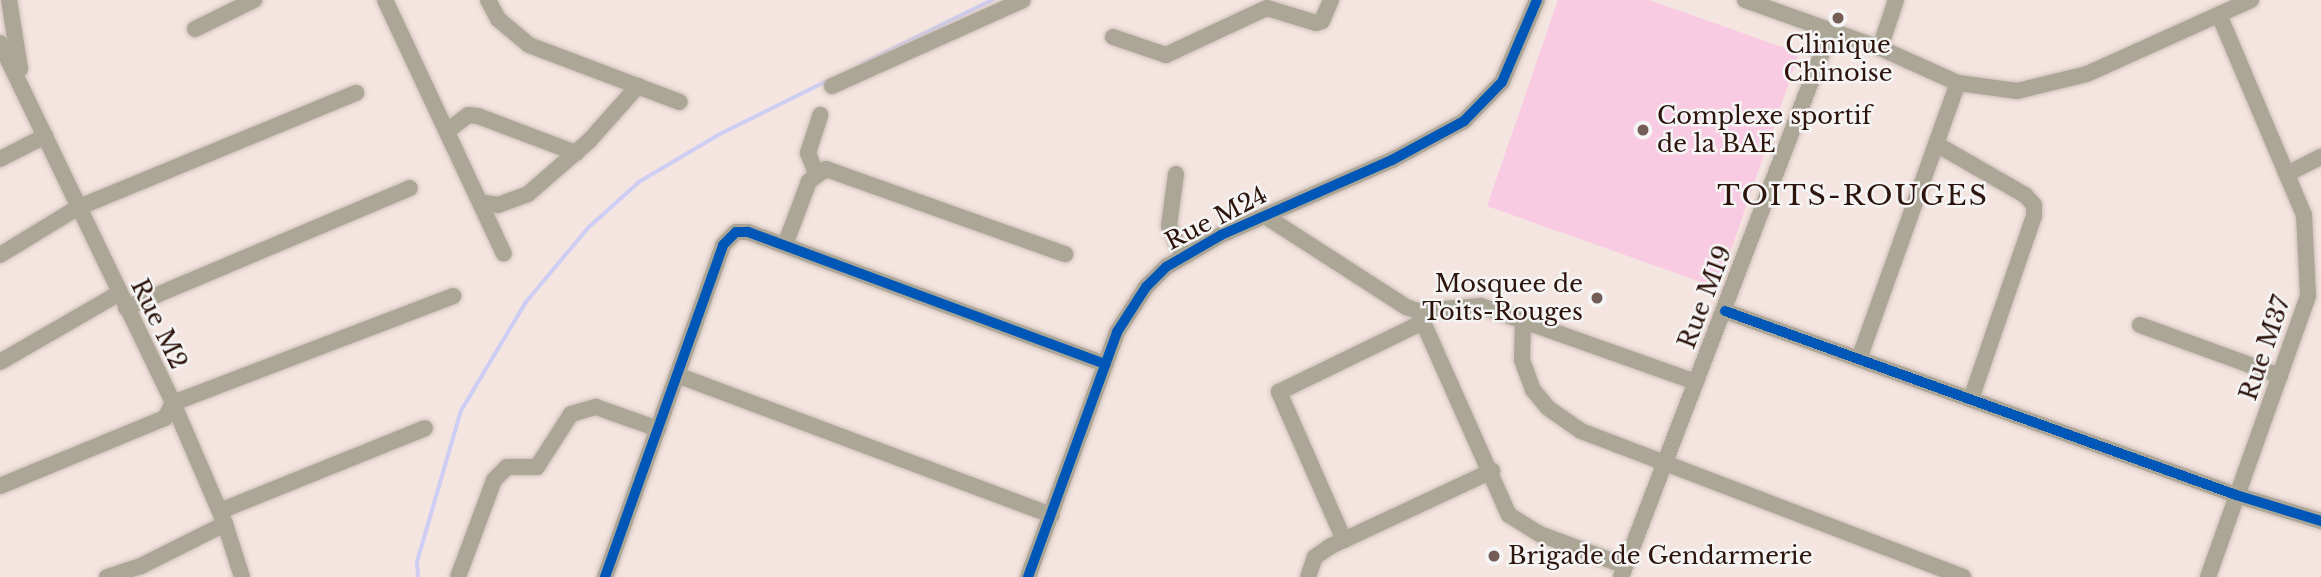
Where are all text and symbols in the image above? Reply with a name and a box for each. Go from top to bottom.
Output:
marker: Clinique Chinoise [1828,8,1848,28]
place label: Clinique Chinoise [1783,31,1893,87]
place label: Complexe sportif de la BAE [1657,102,1872,158]
marker: Complexe sportif de la BAE [1635,122,1651,138]
district label: TOITS-ROUGES [1719,179,1987,213]
street label: Rue M24 [1160,180,1272,256]
street label: Rue M19 [1672,241,1738,353]
place label: Mosquee de Toits-Rouges [1422,270,1583,326]
street label: Rue M2 [125,274,193,374]
marker: Mosquee de Toits-Rouges [1589,290,1605,306]
street label: Rue M37 [2234,292,2296,404]
place label: Brigade de Gendarmerie [1508,542,1812,570]
marker: Brigade de Gendarmerie [1486,548,1502,564]

